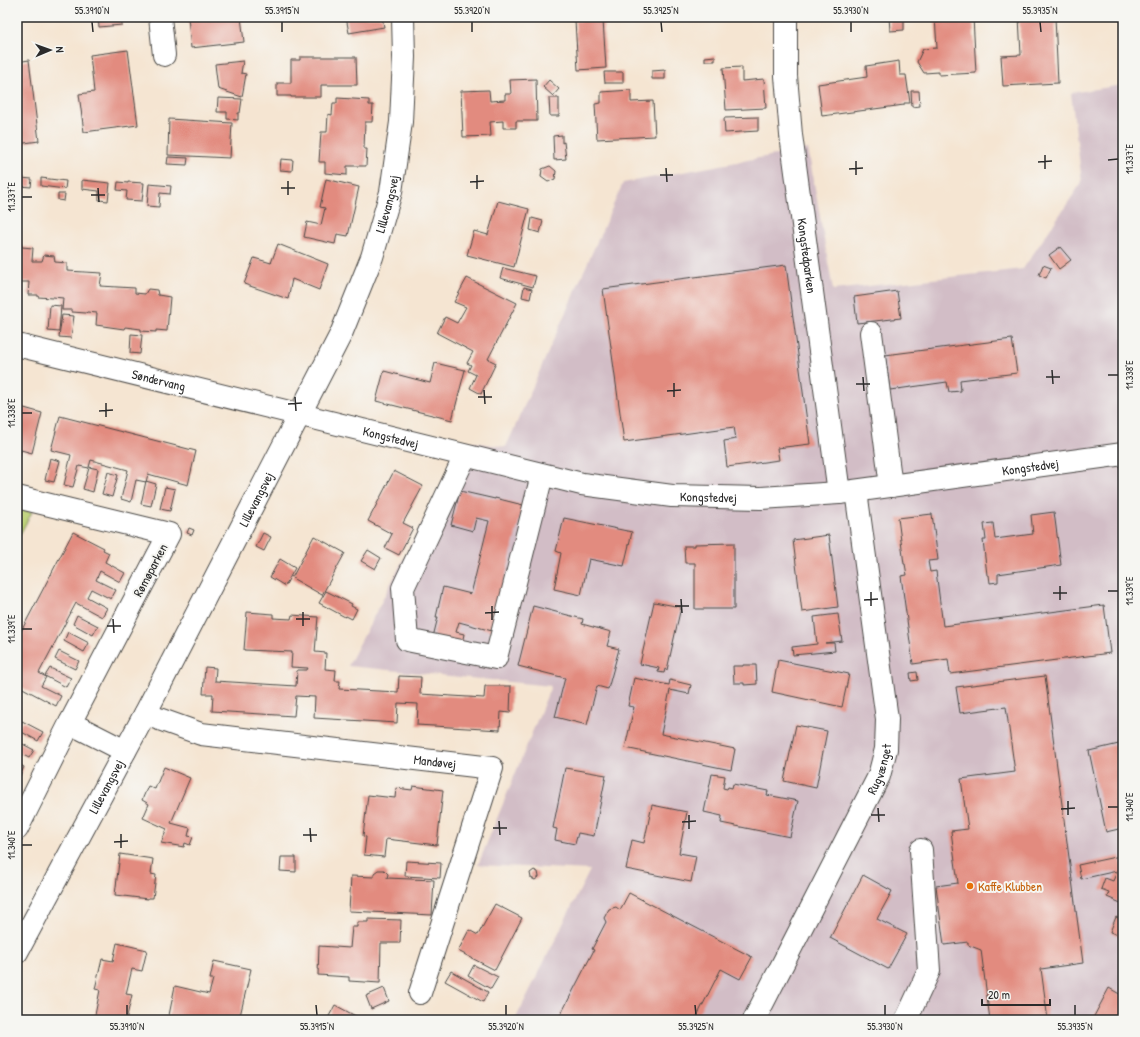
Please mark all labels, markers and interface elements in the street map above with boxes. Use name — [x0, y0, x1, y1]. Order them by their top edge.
text: 55.3910°N — [75, 4, 109, 17]
text: 55.3915°N — [265, 4, 299, 17]
text: 55.3920°N — [454, 4, 490, 17]
text: 55.3925°N — [643, 4, 679, 17]
text: 55.3930°N — [833, 4, 869, 17]
text: 55.3935°N — [1022, 4, 1058, 17]
north arrow — [30, 30, 70, 70]
text: N — [53, 46, 67, 53]
text: 11.337°E — [1123, 143, 1136, 174]
street label: Lillevangsvej — [371, 174, 402, 235]
text: 11.337°E — [5, 181, 18, 212]
street label: Kongstedparken — [793, 217, 821, 295]
text: 11.338°E — [1123, 360, 1136, 390]
street label: Søndervang — [130, 365, 188, 395]
text: 11.338°E — [5, 398, 18, 428]
street label: Kongstedvej — [361, 421, 421, 453]
street label: Kongstedvej — [1001, 454, 1060, 480]
street label: Lillevangsvej — [234, 469, 277, 529]
street label: Kongstedvej — [680, 487, 737, 506]
street label: Rømøparken — [128, 540, 172, 600]
text: 11.339°E — [1123, 576, 1136, 605]
text: 11.339°E — [5, 614, 18, 643]
street label: Rugvænget — [862, 743, 895, 797]
street label: Mandøvej — [413, 750, 457, 773]
street label: Lillevangsvej — [84, 756, 128, 817]
text: 11.340°E — [1123, 792, 1136, 821]
text: 11.340°E — [5, 830, 18, 859]
place label: Kaffe Klubben — [978, 877, 1042, 895]
marker: Kaffe Klubben — [965, 881, 975, 891]
scale bar — [982, 981, 1050, 1007]
text: 20 m — [988, 986, 1010, 1003]
text: 55.3910°N — [110, 1020, 144, 1033]
text: 55.3915°N — [300, 1020, 334, 1033]
text: 55.3920°N — [488, 1020, 524, 1033]
text: 55.3925°N — [678, 1020, 714, 1033]
text: 55.3930°N — [867, 1020, 903, 1033]
text: 55.3935°N — [1057, 1020, 1093, 1033]

